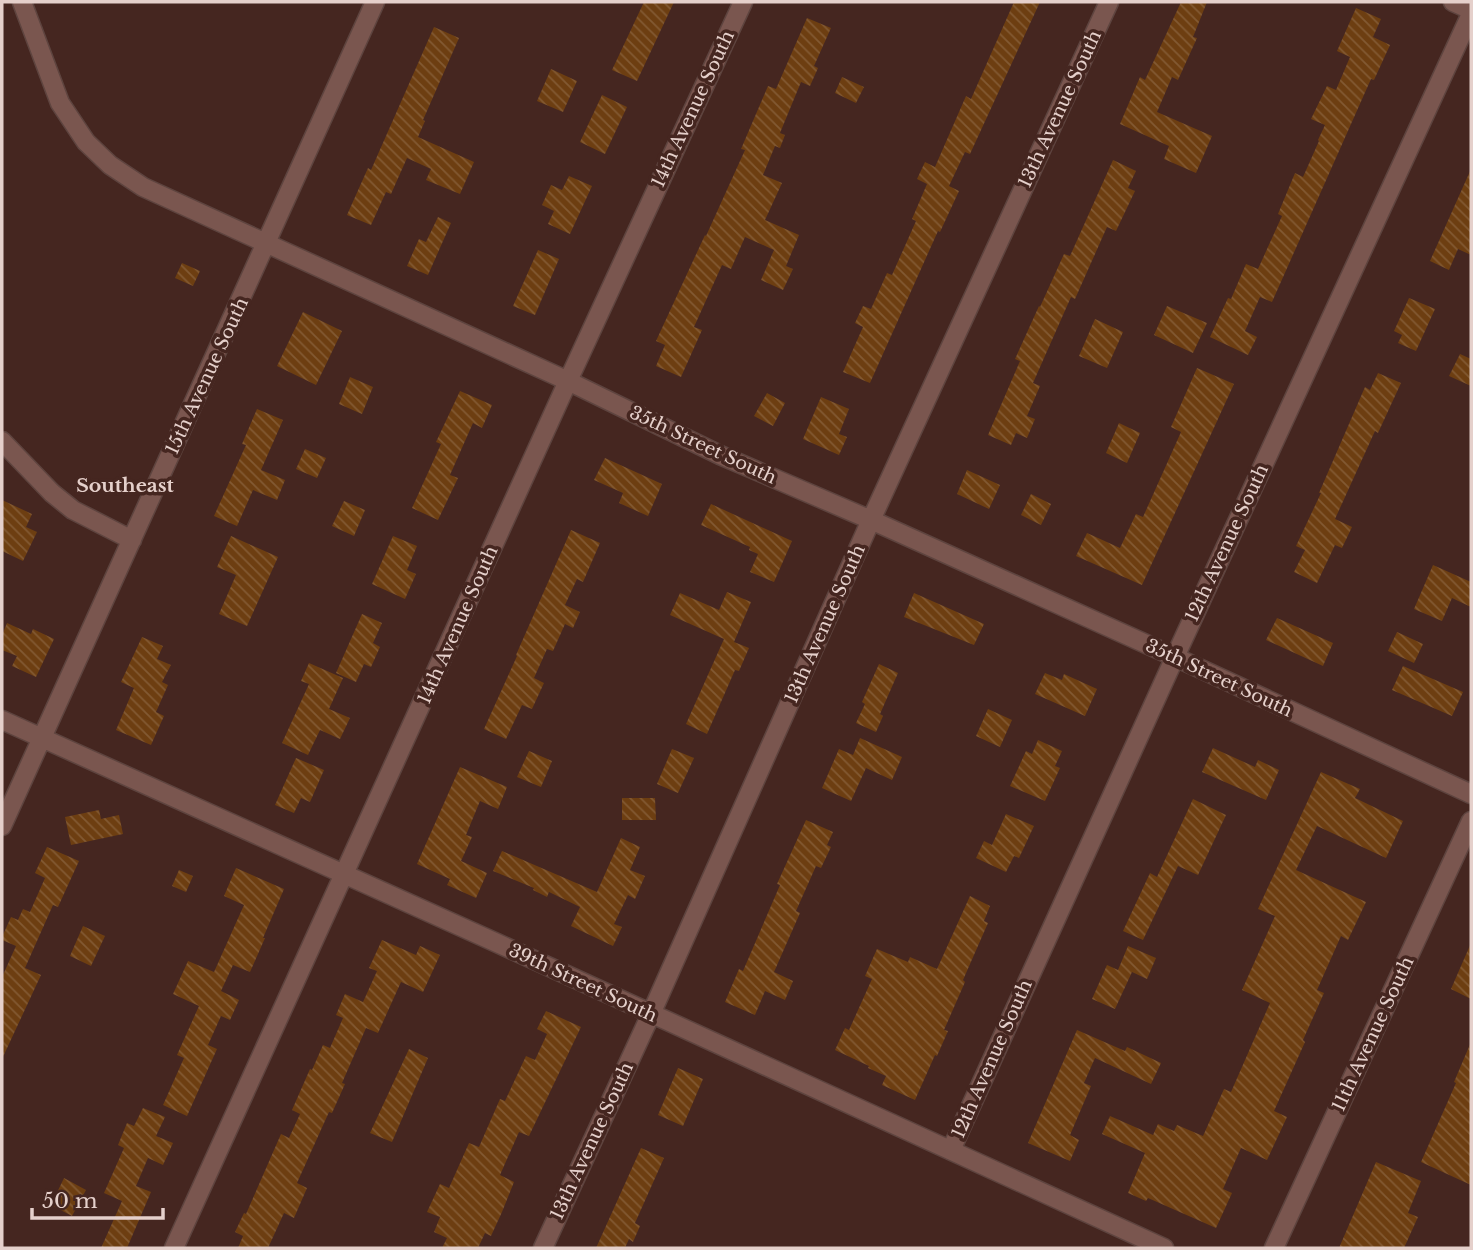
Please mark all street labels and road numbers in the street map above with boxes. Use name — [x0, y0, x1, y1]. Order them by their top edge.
street label: 14th Avenue South — [647, 27, 739, 191]
street label: 13th Avenue South — [1014, 27, 1106, 191]
street label: 15th Avenue South — [161, 294, 253, 458]
street label: 35th Street South — [626, 401, 780, 489]
street label: 12th Avenue South — [1181, 461, 1273, 625]
street label: 13th Avenue South — [780, 541, 870, 707]
street label: 14th Avenue South — [413, 543, 503, 707]
street label: 35th Street South — [1142, 634, 1296, 722]
street label: 39th Street South — [505, 939, 661, 1027]
street label: 11th Avenue South — [1328, 953, 1418, 1115]
street label: 12th Avenue South — [947, 976, 1037, 1142]
street label: 13th Avenue South — [546, 1059, 638, 1223]

